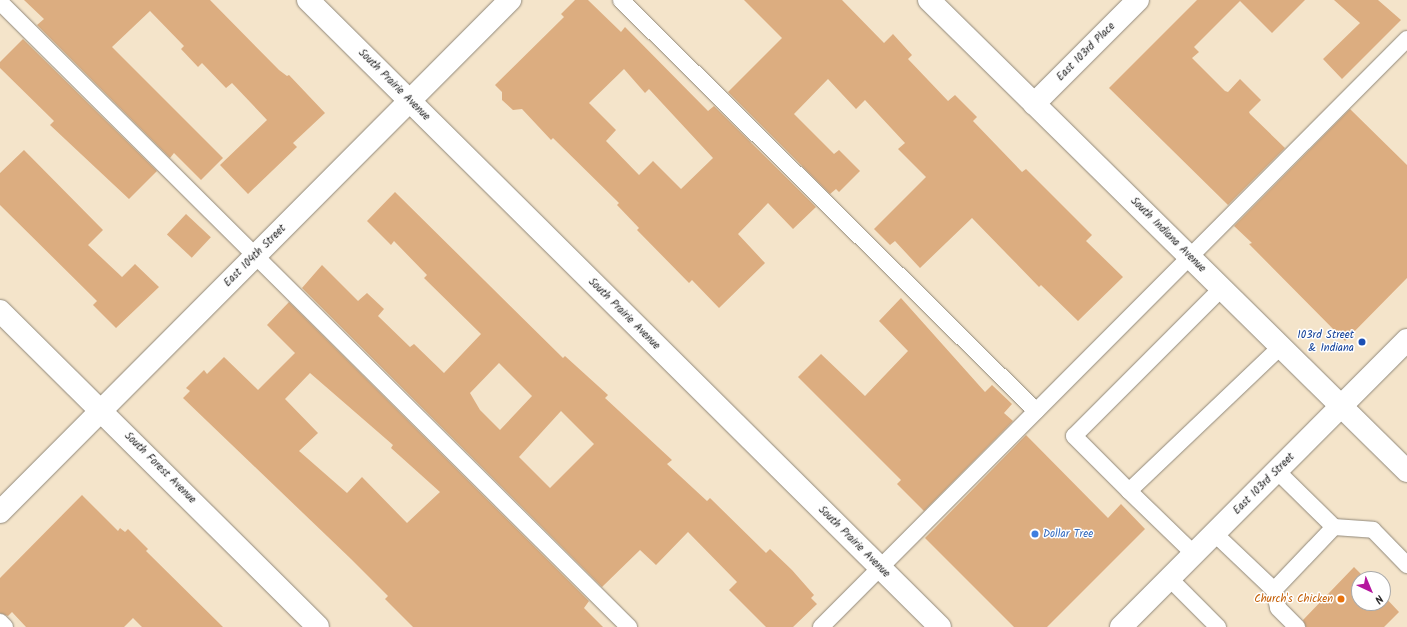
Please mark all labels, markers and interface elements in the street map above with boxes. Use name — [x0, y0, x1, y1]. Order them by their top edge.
street label: East 103rd Place — [1054, 20, 1118, 84]
street label: South Prairie Avenue — [355, 46, 433, 124]
street label: South Indiana Avenue — [1128, 195, 1208, 275]
street label: East 104th Street — [221, 222, 289, 290]
street label: South Prairie Avenue — [585, 275, 663, 353]
place label: 103rd Street & Indiana — [1297, 329, 1354, 355]
marker: 103rd Street & Indiana — [1357, 337, 1367, 347]
street label: South Forest Avenue — [121, 429, 199, 507]
street label: East 103rd Street — [1230, 450, 1298, 518]
street label: South Prairie Avenue — [815, 503, 893, 581]
place label: Dollar Tree — [1043, 527, 1093, 541]
marker: Dollar Tree — [1030, 529, 1040, 539]
north arrow — [1351, 571, 1391, 611]
text: N — [1370, 590, 1387, 608]
place label: Church's Chicken — [1254, 592, 1333, 606]
marker: Church's Chicken — [1336, 594, 1346, 604]

